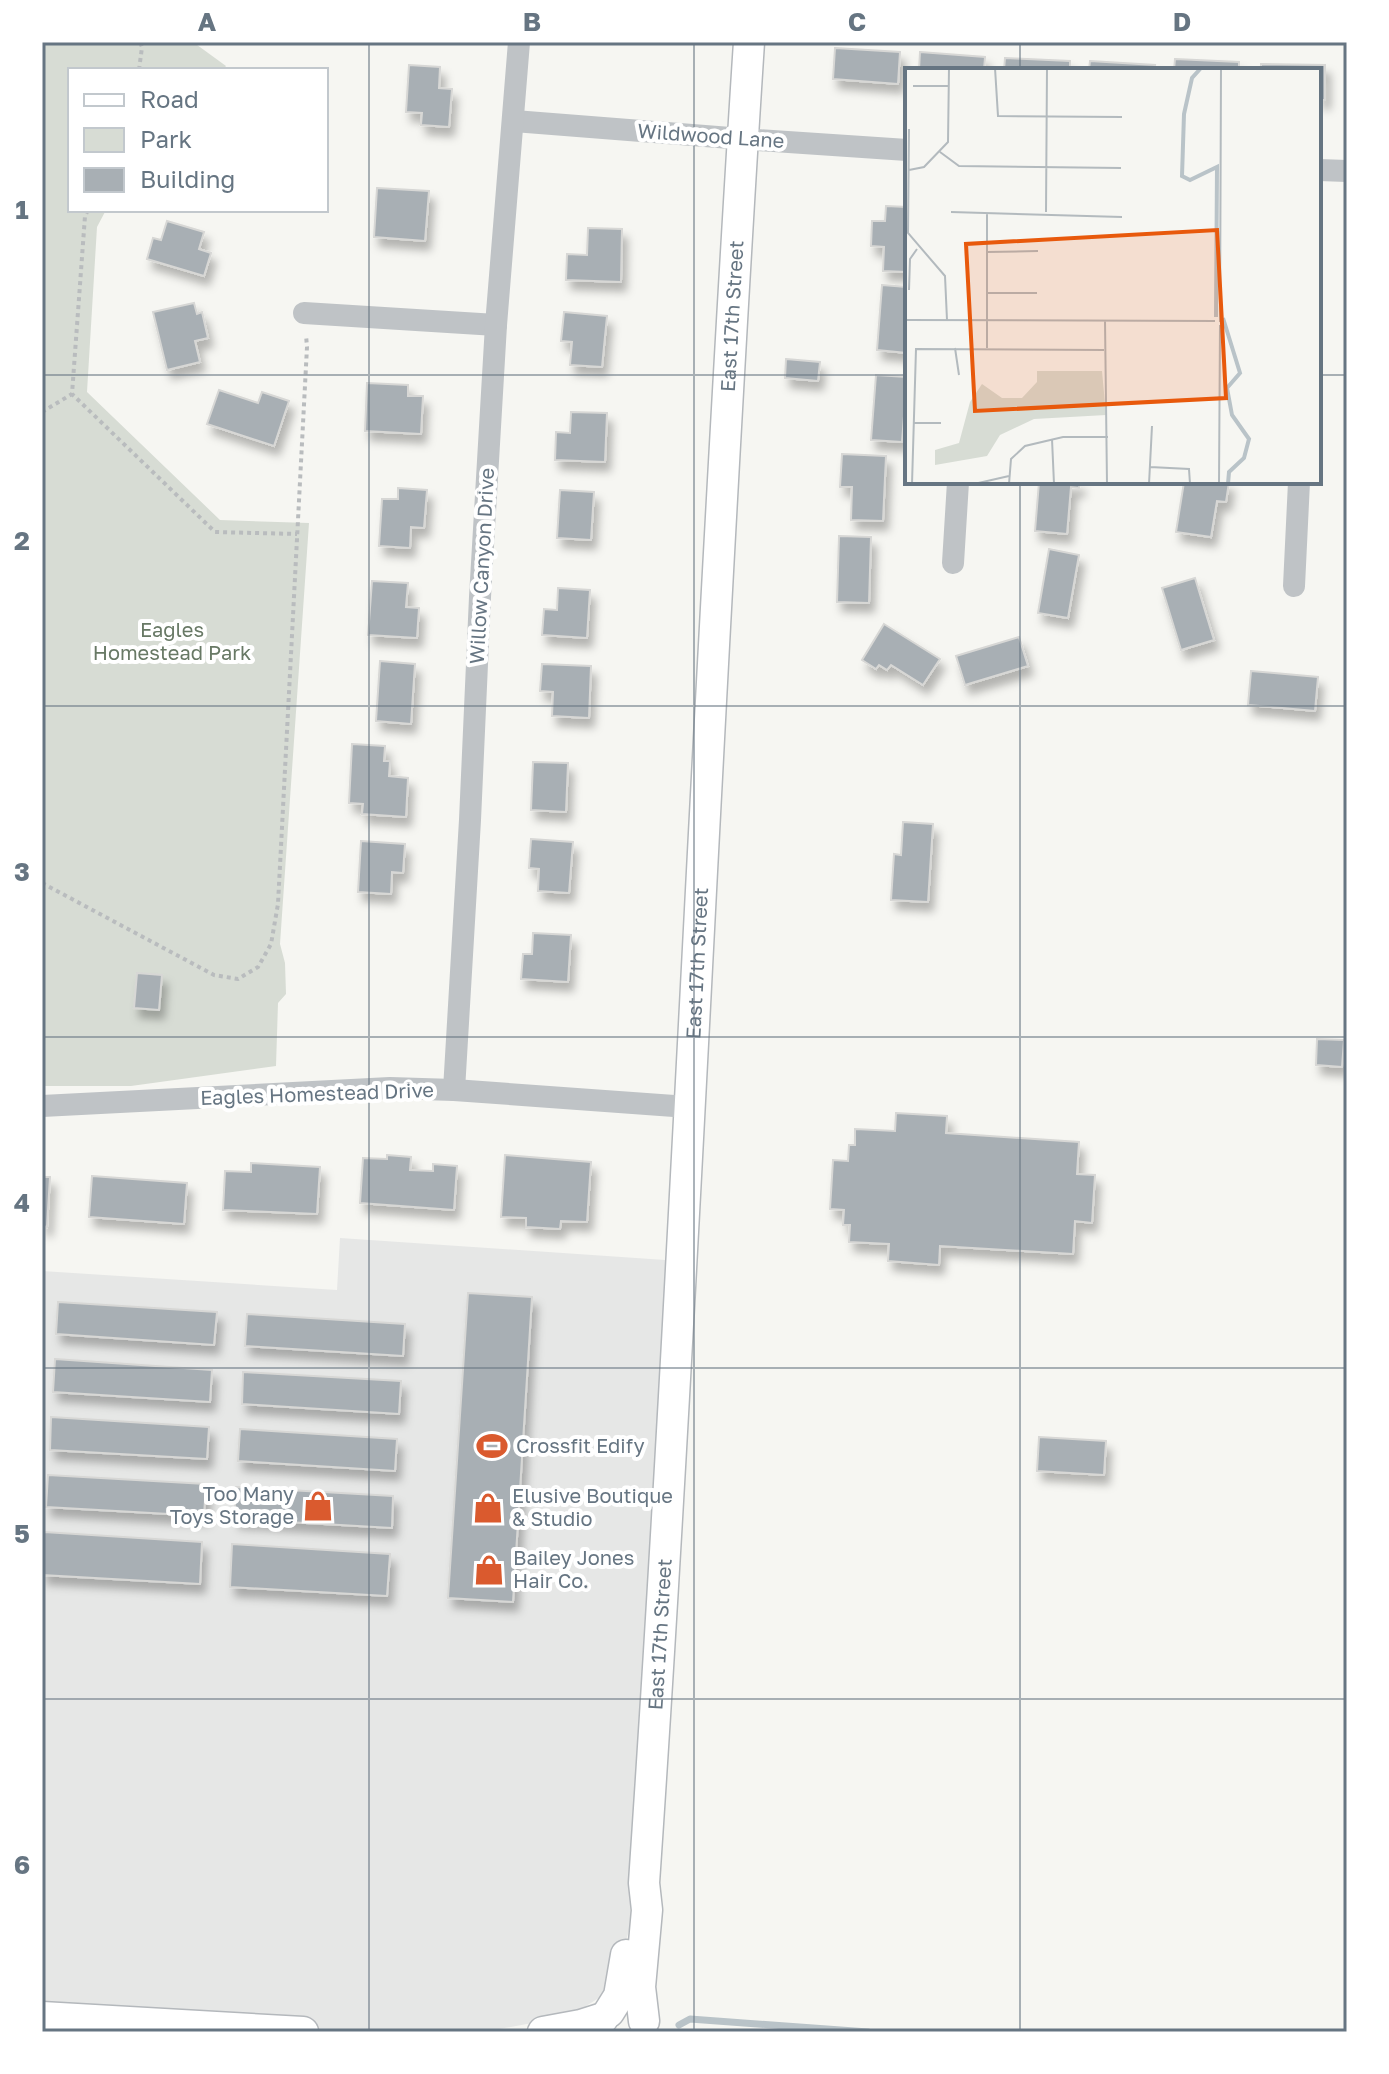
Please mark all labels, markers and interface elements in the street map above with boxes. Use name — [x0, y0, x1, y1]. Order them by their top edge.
text: A — [198, 6, 217, 37]
text: B — [523, 6, 541, 37]
text: C — [848, 6, 866, 37]
text: D — [1173, 6, 1191, 37]
legend — [68, 68, 328, 212]
inset map — [905, 68, 1321, 484]
text: Road — [140, 84, 199, 113]
street label: Wildwood Lane — [637, 118, 785, 152]
text: Park — [140, 124, 192, 153]
text: Building — [140, 164, 235, 193]
text: 1 — [15, 194, 29, 225]
street label: East 17th Street — [715, 240, 748, 393]
street label: Willow Canyon Drive — [464, 467, 498, 665]
text: 2 — [14, 525, 30, 556]
park label: Eagles Homestead Park — [93, 617, 251, 664]
text: 3 — [14, 856, 30, 887]
street label: East 17th Street — [680, 887, 712, 1040]
street label: Eagles Homestead Drive — [200, 1077, 434, 1109]
text: 4 — [14, 1187, 30, 1218]
sports icon: Crossfit Edify — [475, 1429, 509, 1463]
place label: Crossfit Edify — [516, 1433, 645, 1457]
place label: Too Many Toys Storage — [170, 1481, 294, 1528]
place label: Elusive Boutique & Studio — [512, 1483, 673, 1530]
shop icon: Too Many Toys Storage — [301, 1489, 335, 1523]
shop icon: Elusive Boutique & Studio — [471, 1491, 505, 1525]
text: 5 — [14, 1518, 30, 1549]
place label: Bailey Jones Hair Co. — [513, 1545, 634, 1592]
shop icon: Bailey Jones Hair Co. — [472, 1553, 506, 1587]
street label: East 17th Street — [642, 1558, 676, 1711]
text: 6 — [14, 1849, 30, 1880]

